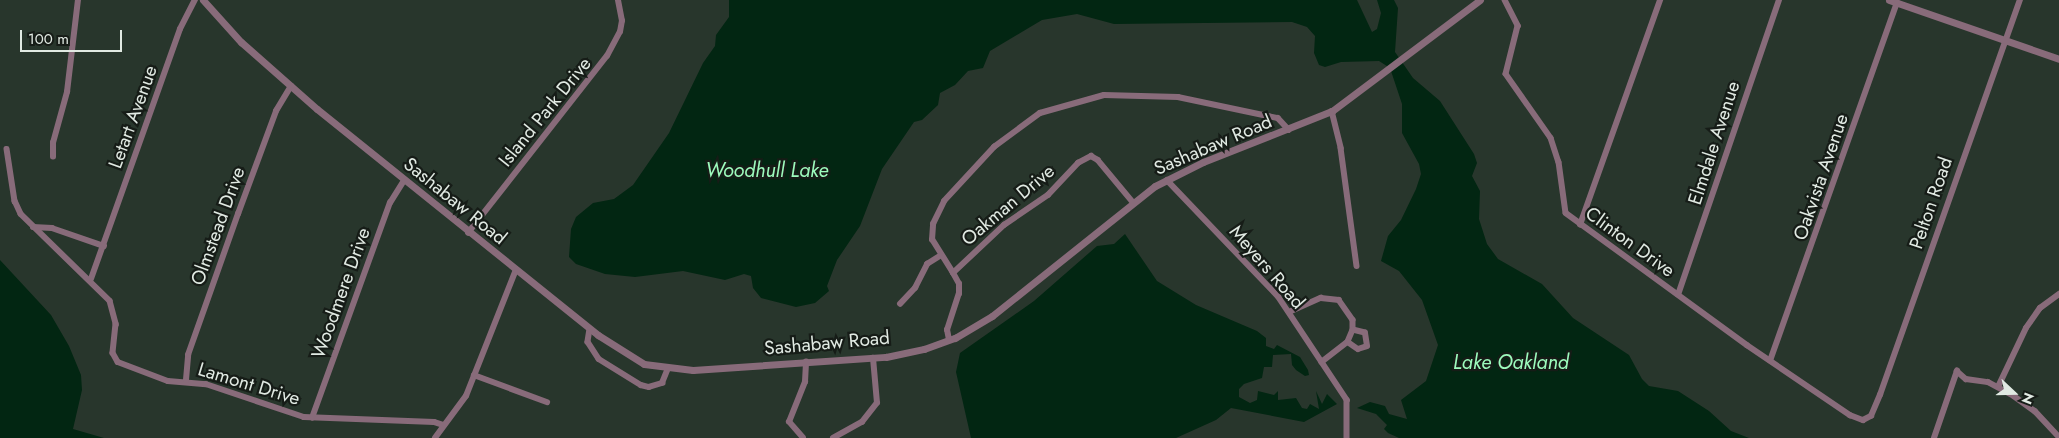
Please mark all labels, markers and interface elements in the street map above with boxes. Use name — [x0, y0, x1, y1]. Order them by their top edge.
scale bar — [22, 20, 125, 52]
text: 100 m — [28, 28, 69, 50]
street label: Island Park Drive — [494, 53, 596, 171]
street label: Letart Avenue — [104, 62, 162, 172]
street label: Elmdale Avenue — [1683, 78, 1745, 208]
street label: Sashabaw Road — [1151, 110, 1275, 180]
street label: Oakvista Avenue — [1789, 111, 1853, 243]
street label: Sashabaw Road — [399, 153, 511, 249]
street label: Pelton Road — [1905, 154, 1957, 252]
water label: Woodhull Lake — [705, 158, 829, 182]
street label: Oakman Drive — [957, 160, 1059, 250]
street label: Olmstead Drive — [186, 164, 250, 288]
street label: Clinton Drive — [1581, 202, 1679, 282]
street label: Meyers Road — [1224, 220, 1310, 314]
street label: Woodmere Drive — [307, 225, 375, 361]
street label: Sashabaw Road — [763, 326, 891, 360]
water label: Lake Oakland — [1453, 350, 1569, 374]
street label: Lamont Drive — [195, 358, 303, 410]
north arrow — [1989, 368, 2039, 418]
text: N — [2017, 390, 2039, 407]

